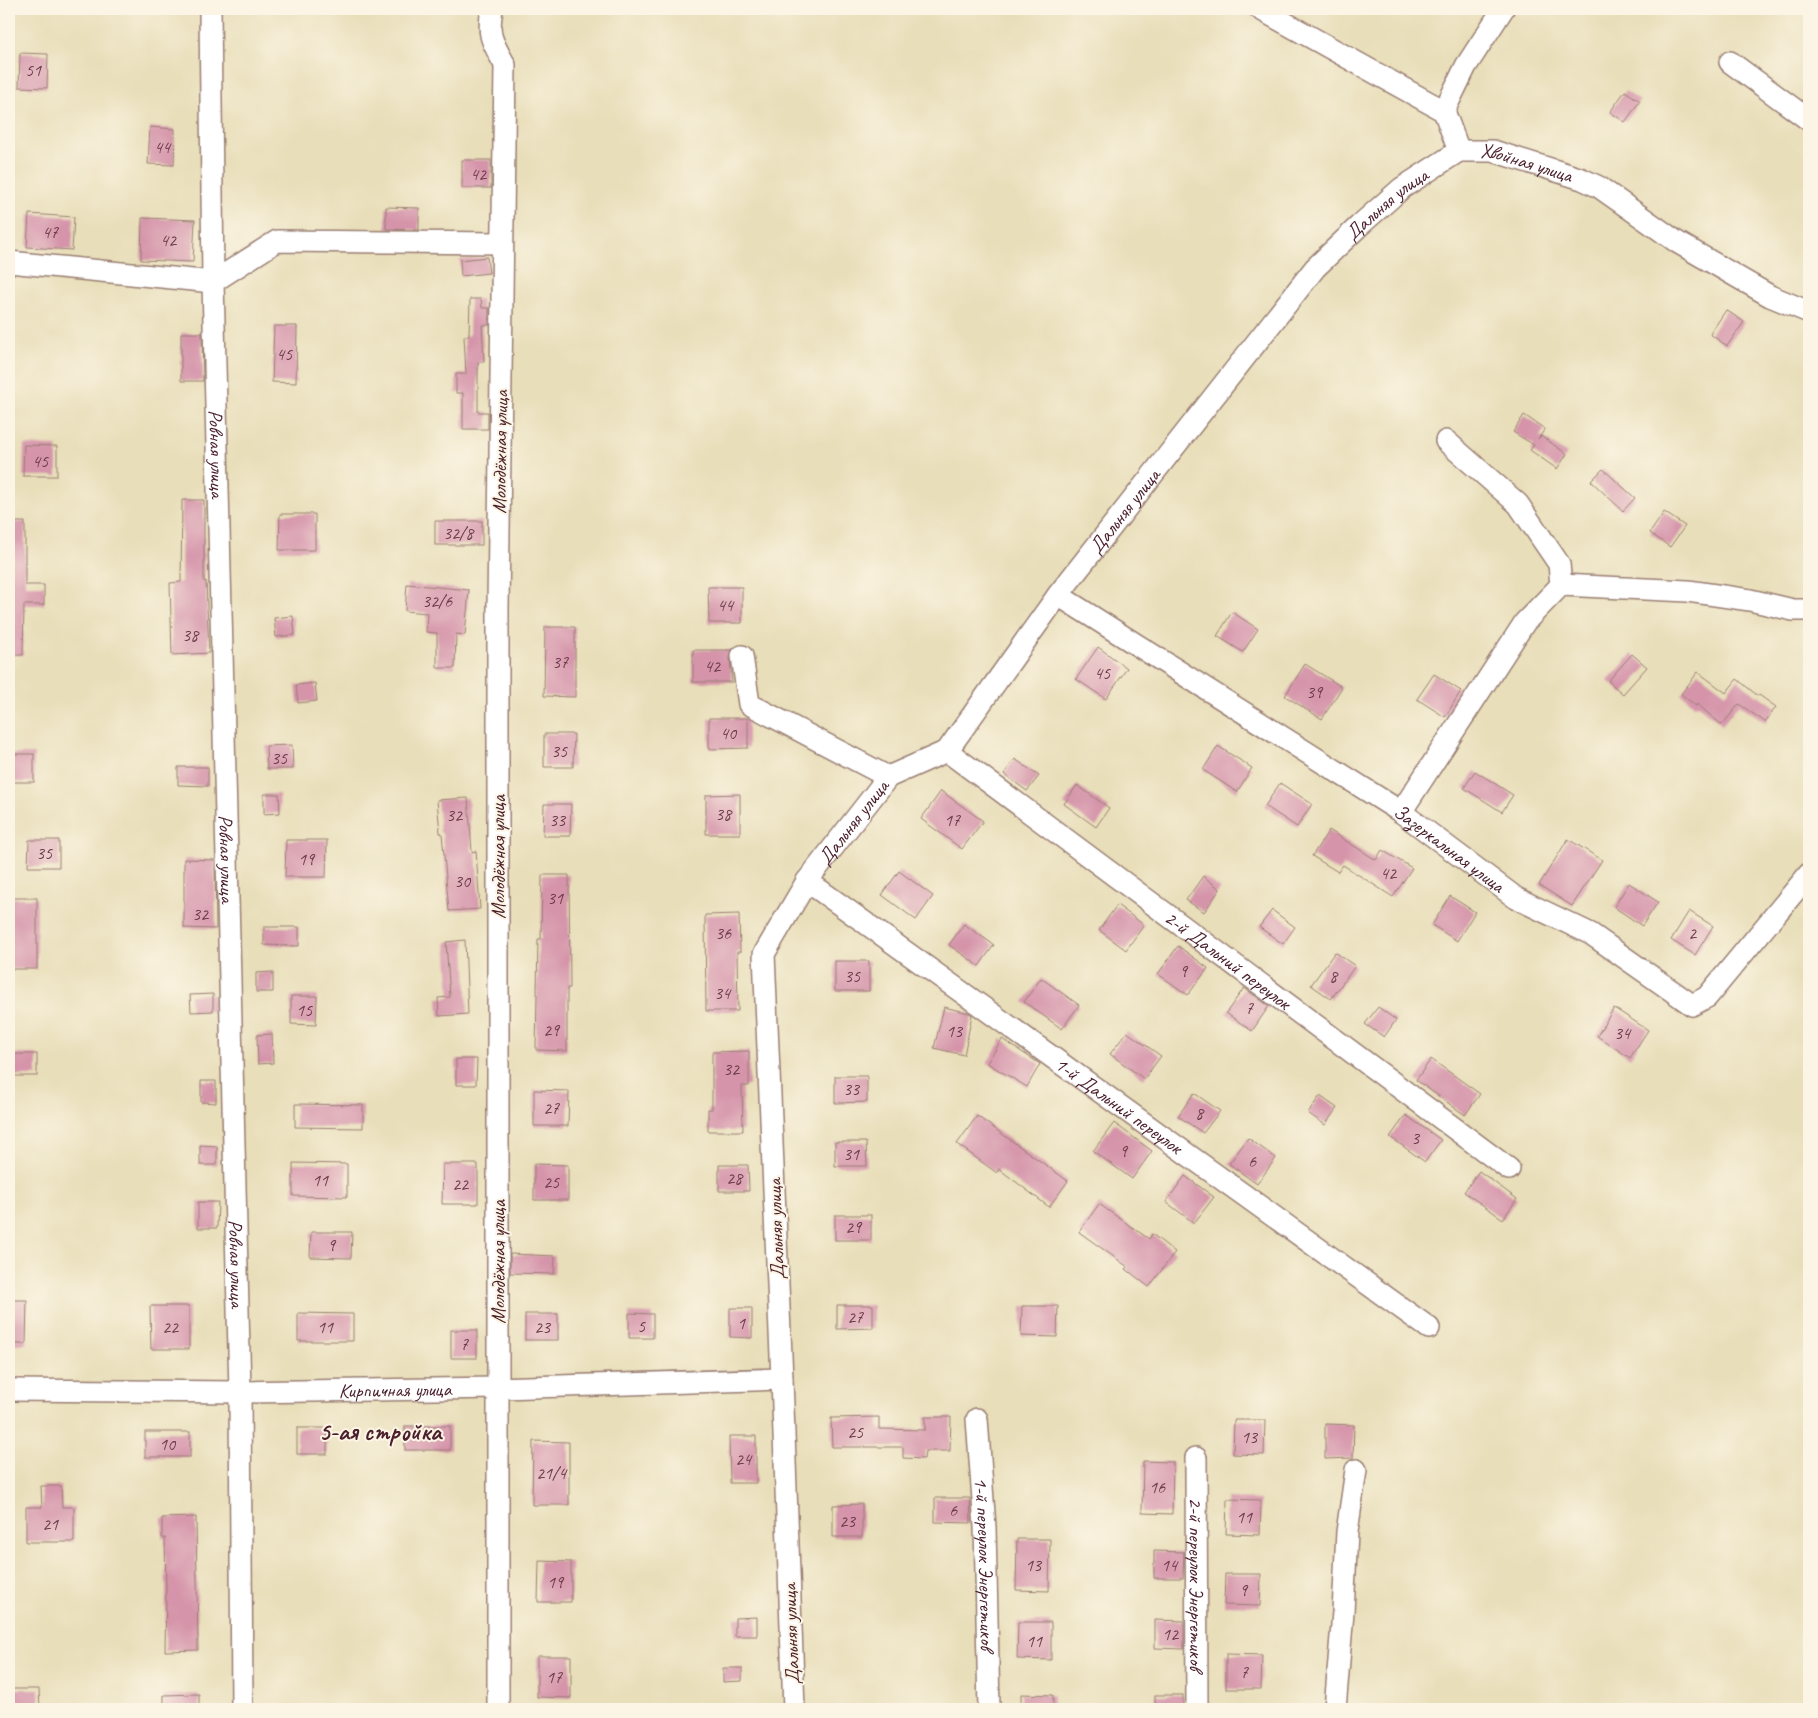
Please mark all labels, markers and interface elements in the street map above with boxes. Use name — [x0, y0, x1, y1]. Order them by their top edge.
house number: 51 — [25, 59, 42, 81]
house number: 44 — [154, 136, 172, 158]
street label: Хвойная улица — [1480, 138, 1577, 188]
street label: Дальняя улица — [1339, 161, 1434, 246]
house number: 42 — [470, 163, 488, 185]
house number: 47 — [42, 221, 59, 243]
house number: 42 — [160, 229, 178, 251]
house number: 45 — [276, 343, 293, 365]
street label: Молодёжная улица — [486, 388, 514, 514]
street label: Ровная улица — [204, 410, 231, 500]
house number: 45 — [32, 450, 49, 472]
street label: Дальняя улица — [1083, 462, 1166, 558]
house number: 32/8 — [443, 522, 475, 544]
house number: 32/6 — [422, 590, 453, 612]
house number: 44 — [717, 594, 735, 616]
house number: 38 — [182, 624, 200, 646]
house number: 37 — [552, 651, 569, 673]
house number: 42 — [704, 655, 722, 677]
house number: 45 — [1094, 662, 1111, 684]
house number: 39 — [1306, 681, 1324, 703]
house number: 40 — [720, 722, 738, 744]
house number: 35 — [551, 740, 568, 762]
house number: 35 — [271, 747, 288, 769]
street label: Дальняя улица — [812, 773, 895, 870]
street label: Молодёжная улица — [486, 793, 511, 919]
street label: Зазеркальная улица — [1389, 798, 1511, 899]
house number: 38 — [715, 803, 733, 825]
house number: 32 — [446, 804, 464, 826]
house number: 33 — [549, 809, 567, 831]
house number: 17 — [944, 809, 961, 831]
street label: Ровная улица — [213, 814, 241, 905]
house number: 35 — [36, 842, 53, 864]
house number: 19 — [298, 848, 316, 870]
house number: 42 — [1380, 862, 1398, 884]
house number: 30 — [454, 870, 472, 892]
house number: 31 — [547, 887, 564, 909]
house number: 32 — [192, 903, 210, 925]
street label: 2-й Дальний переулок — [1160, 905, 1297, 1016]
house number: 36 — [715, 922, 732, 944]
house number: 2 — [1688, 922, 1698, 944]
house number: 9 — [1179, 960, 1189, 982]
house number: 35 — [844, 965, 861, 987]
house number: 8 — [1329, 965, 1339, 987]
house number: 34 — [714, 982, 732, 1004]
house number: 7 — [1245, 997, 1254, 1019]
house number: 15 — [296, 999, 313, 1021]
house number: 29 — [543, 1019, 561, 1041]
house number: 13 — [946, 1020, 964, 1042]
house number: 34 — [1614, 1022, 1632, 1044]
street label: 1-й Дальний переулок — [1050, 1051, 1189, 1160]
house number: 32 — [723, 1058, 741, 1080]
house number: 33 — [843, 1078, 861, 1100]
house number: 27 — [543, 1097, 560, 1119]
house number: 8 — [1195, 1102, 1205, 1124]
house number: 3 — [1411, 1127, 1421, 1149]
house number: 9 — [1119, 1140, 1129, 1162]
house number: 31 — [843, 1143, 860, 1165]
house number: 6 — [1248, 1150, 1257, 1172]
house number: 28 — [726, 1167, 744, 1189]
house number: 11 — [312, 1169, 329, 1191]
house number: 25 — [543, 1171, 560, 1193]
house number: 22 — [452, 1173, 470, 1195]
street label: Дальняя улица — [762, 1176, 790, 1280]
street label: Молодёжная улица — [486, 1198, 511, 1324]
house number: 29 — [845, 1216, 863, 1238]
street label: Ровная улица — [223, 1219, 250, 1310]
house number: 9 — [327, 1234, 337, 1256]
house number: 27 — [847, 1306, 864, 1328]
house number: 1 — [737, 1312, 746, 1334]
house number: 5 — [637, 1315, 646, 1337]
house number: 22 — [162, 1316, 180, 1338]
house number: 11 — [317, 1316, 334, 1338]
house number: 23 — [534, 1316, 552, 1338]
house number: 7 — [460, 1333, 469, 1355]
street label: Кирпичная улица — [338, 1376, 453, 1403]
district label: 5-ая стройка — [319, 1416, 443, 1448]
house number: 25 — [847, 1421, 864, 1443]
house number: 13 — [1241, 1426, 1259, 1448]
house number: 10 — [159, 1433, 177, 1455]
house number: 24 — [735, 1448, 753, 1470]
house number: 21/4 — [536, 1462, 568, 1484]
street label: 1-й переулок Энергетиков — [969, 1476, 1000, 1655]
house number: 16 — [1149, 1476, 1166, 1498]
street label: 2-й переулок Энергетиков — [1184, 1497, 1209, 1676]
house number: 6 — [949, 1499, 958, 1521]
house number: 11 — [1236, 1506, 1253, 1528]
house number: 23 — [839, 1510, 857, 1532]
house number: 21 — [42, 1513, 59, 1535]
house number: 13 — [1025, 1554, 1043, 1576]
house number: 14 — [1161, 1554, 1179, 1576]
house number: 19 — [547, 1571, 565, 1593]
house number: 9 — [1239, 1579, 1249, 1601]
street label: Дальняя улица — [777, 1581, 805, 1685]
house number: 12 — [1162, 1623, 1180, 1645]
house number: 11 — [1026, 1630, 1043, 1652]
house number: 7 — [1240, 1661, 1249, 1683]
house number: 17 — [546, 1666, 563, 1688]

